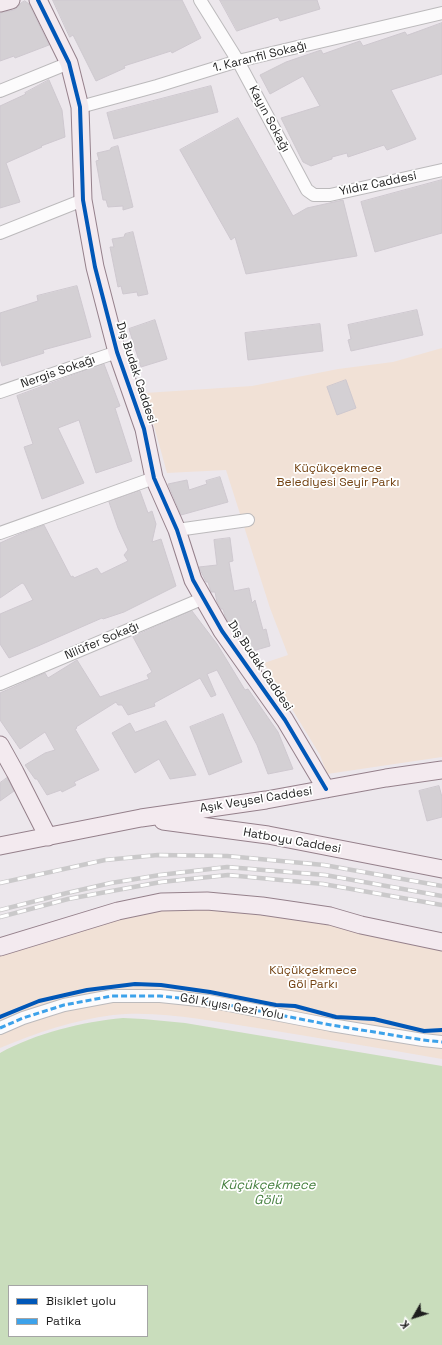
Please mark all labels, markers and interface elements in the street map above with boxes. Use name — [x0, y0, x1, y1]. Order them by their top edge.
street label: 1. Karanfil Sokağı — [212, 38, 308, 76]
street label: Kayın Sokağı — [245, 83, 293, 155]
street label: Yıldız Caddesi — [338, 169, 418, 199]
street label: Dış Budak Caddesi — [113, 320, 159, 426]
street label: Nergis Sokağı — [19, 353, 97, 391]
park label: Küçükçekmece Belediyesi Seyir Parkı — [277, 462, 399, 490]
street label: Dış Budak Caddesi — [224, 618, 296, 714]
street label: Nilüfer Sokağı — [63, 619, 141, 663]
street label: Aşık Veysel Caddesi — [199, 784, 313, 816]
street label: Hatboyu Caddesi — [242, 825, 342, 857]
park label: Küçükçekmece Göl Parkı — [269, 964, 357, 992]
street label: Göl Kıyısı Gezi Yolu — [179, 991, 285, 1023]
water label: Küçükçekmece Gölü — [221, 1177, 315, 1208]
legend — [8, 1285, 148, 1337]
text: Bisiklet yolu — [46, 1293, 116, 1309]
north arrow — [394, 1297, 434, 1337]
text: Patika — [46, 1313, 81, 1329]
text: K — [397, 1317, 412, 1332]

